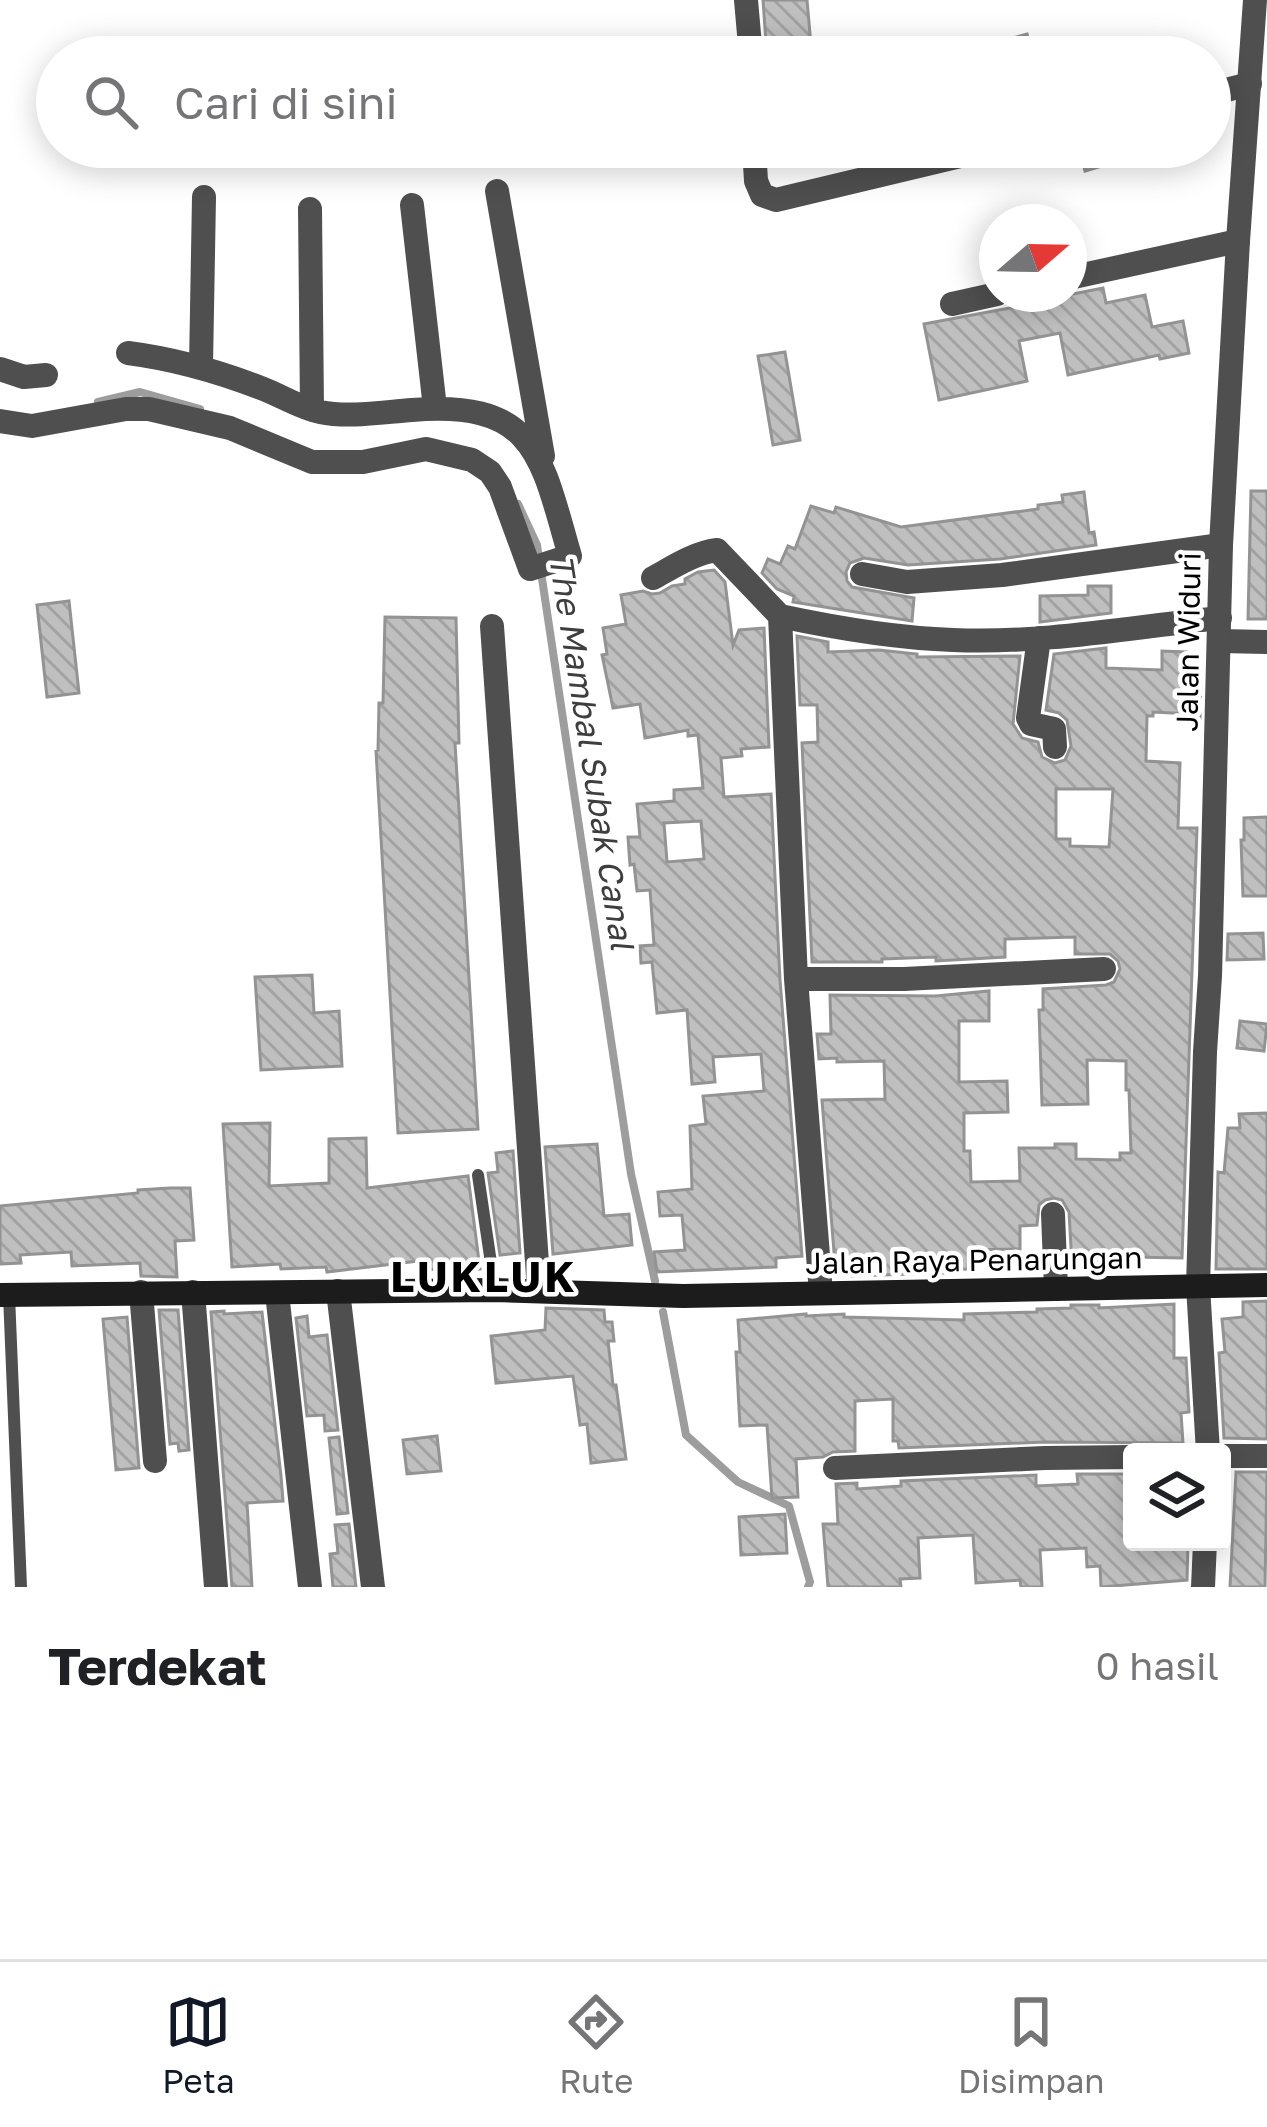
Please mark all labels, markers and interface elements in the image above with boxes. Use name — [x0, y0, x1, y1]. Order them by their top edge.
search box — [36, 36, 1231, 168]
icon: search — [78, 69, 144, 135]
text: Cari di sini — [174, 75, 398, 129]
north arrow — [979, 204, 1087, 312]
water label: The Mambal Subak Canal — [542, 552, 643, 954]
street label: Jalan Widuri — [1168, 552, 1208, 732]
street label: Jalan Raya Penarungan — [805, 1239, 1143, 1281]
district label: LUKLUK — [390, 1251, 578, 1301]
map controls — [1123, 1443, 1231, 1551]
button: layers — [1123, 1443, 1231, 1551]
text: Terdekat — [48, 1635, 267, 1696]
text: 0 hasil — [1095, 1642, 1219, 1689]
tab: Peta — [162, 1989, 235, 2100]
tab: Rute — [559, 1989, 633, 2100]
tab: Disimpan — [958, 1989, 1105, 2100]

